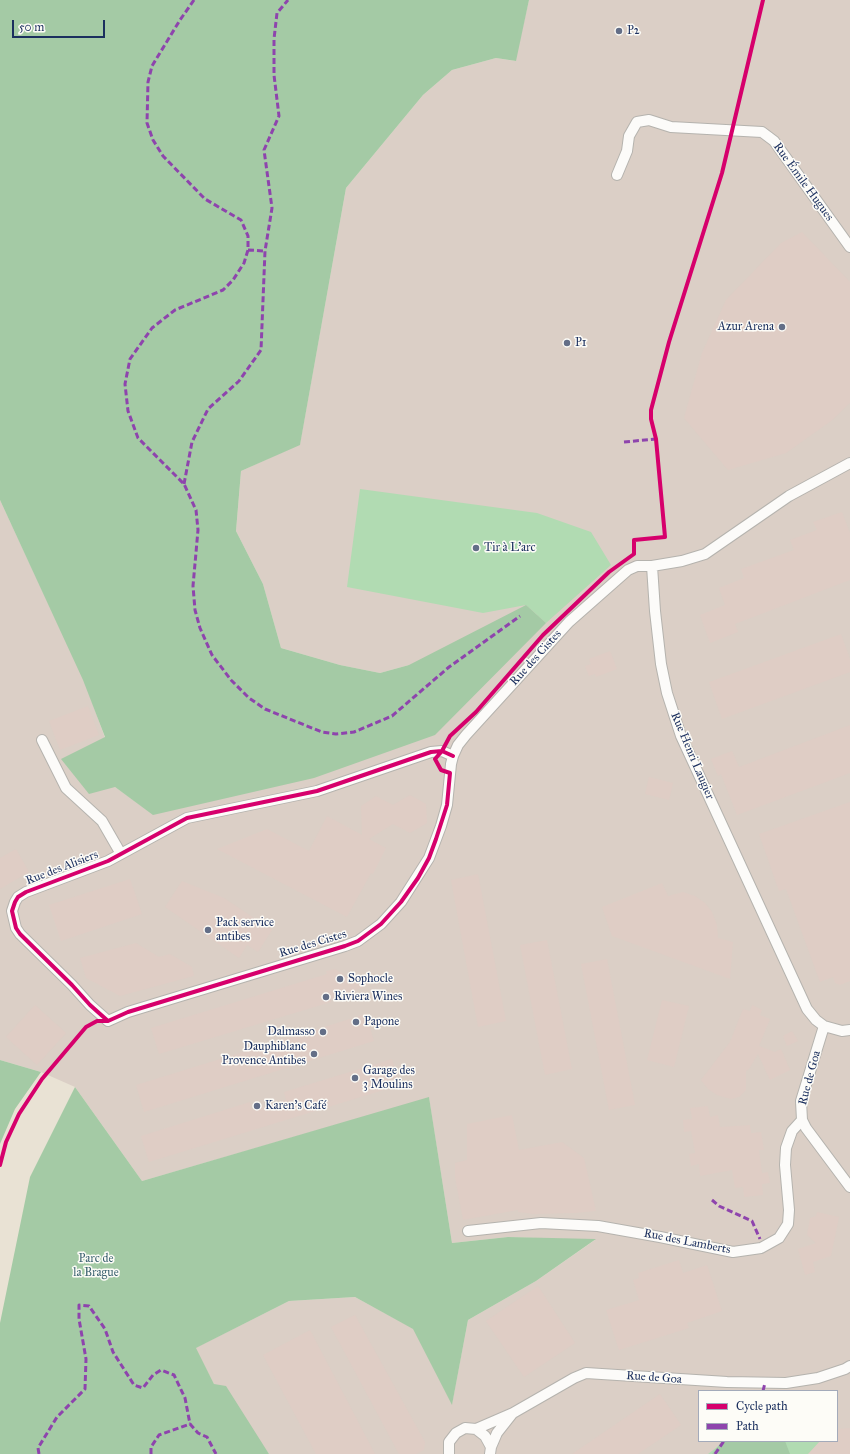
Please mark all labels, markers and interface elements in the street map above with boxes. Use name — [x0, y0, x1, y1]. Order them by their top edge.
scale bar — [14, 12, 107, 38]
text: 50 m — [19, 20, 44, 34]
place label: P2 — [627, 24, 640, 38]
marker: P2 — [614, 26, 624, 36]
street label: Rue Émile Hugues — [770, 140, 836, 224]
place label: Azur Arena — [718, 320, 774, 334]
marker: Azur Arena — [777, 322, 787, 332]
place label: P1 — [575, 336, 587, 350]
marker: P1 — [562, 338, 572, 348]
place label: Tir à L'arc — [484, 541, 536, 555]
marker: Tir à L'arc — [471, 543, 481, 553]
street label: Rue des Cistes — [507, 627, 565, 689]
street label: Rue Henri Laugier — [667, 710, 717, 802]
street label: Rue des Alisiers — [24, 848, 100, 888]
place label: Pack service antibes — [216, 916, 274, 944]
marker: Pack service antibes — [203, 925, 213, 935]
street label: Rue des Cistes — [278, 927, 348, 961]
place label: Sophocle — [348, 972, 393, 986]
marker: Sophocle — [335, 974, 345, 984]
place label: Riviera Wines — [334, 990, 402, 1004]
marker: Riviera Wines — [321, 992, 331, 1002]
place label: Papone — [364, 1015, 399, 1029]
marker: Papone — [351, 1017, 361, 1027]
place label: Dalmasso — [267, 1025, 315, 1039]
marker: Dalmasso — [318, 1027, 328, 1037]
place label: Dauphiblanc Provence Antibes — [222, 1040, 306, 1068]
marker: Dauphiblanc Provence Antibes — [309, 1049, 319, 1059]
street label: Rue de Goa — [796, 1049, 824, 1107]
place label: Garage des 3 Moulins — [363, 1064, 415, 1092]
marker: Garage des 3 Moulins — [350, 1073, 360, 1083]
place label: Karen's Café — [265, 1099, 327, 1113]
marker: Karen's Café — [252, 1101, 262, 1111]
street label: Rue des Lamberts — [642, 1227, 732, 1257]
park label: Parc de la Brague — [73, 1252, 119, 1280]
street label: Rue de Goa — [626, 1369, 682, 1387]
legend — [698, 1390, 838, 1442]
text: Cycle path — [736, 1399, 788, 1413]
text: Path — [736, 1419, 759, 1433]

